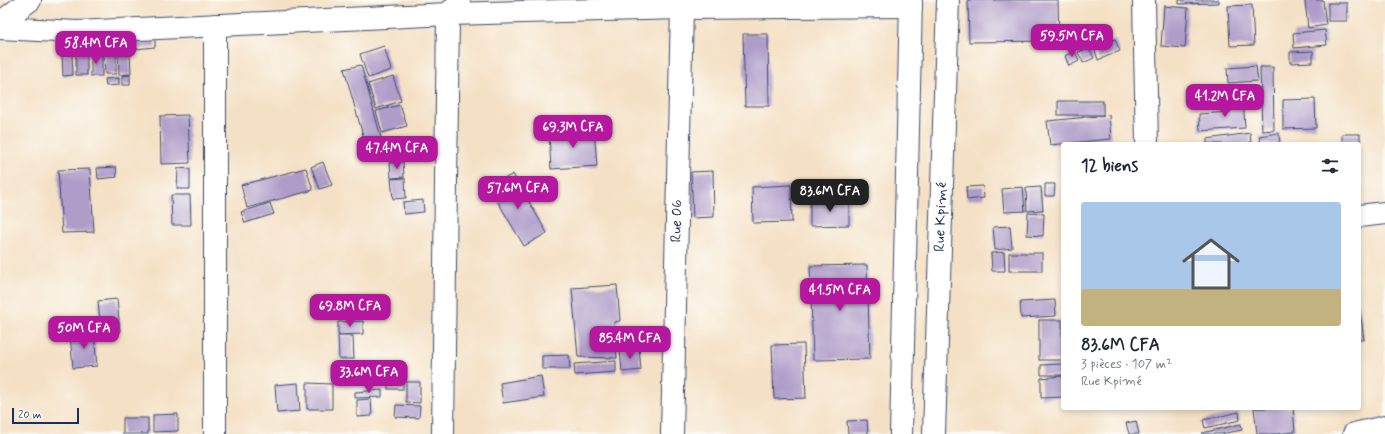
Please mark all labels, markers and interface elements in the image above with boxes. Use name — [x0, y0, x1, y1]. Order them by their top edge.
pin: 59.5M CFA — [1026, 24, 1118, 58]
text: 59.5M CFA — [1040, 28, 1104, 45]
pin: 58.4M CFA — [50, 31, 142, 65]
text: 58.4M CFA — [64, 35, 128, 52]
pin: 41.2M CFA — [1179, 84, 1271, 118]
text: 41.2M CFA — [1195, 88, 1255, 105]
pin: 69.3M CFA — [527, 115, 619, 149]
text: 69.3M CFA — [542, 119, 604, 136]
pin: 47.4M CFA — [351, 136, 443, 170]
text: 47.4M CFA — [366, 140, 428, 157]
text: 12 biens — [1081, 155, 1138, 177]
icon: filters — [1319, 155, 1341, 177]
pin: 57.6M CFA — [472, 176, 564, 210]
pin: 83.6M CFA — [784, 179, 876, 213]
text: 57.6M CFA — [487, 180, 549, 197]
street label: Rue Kpimé — [930, 181, 952, 252]
text: 83.6M CFA — [800, 183, 860, 200]
street label: Rue 06 — [667, 199, 687, 243]
icon: home — [1175, 228, 1247, 300]
pin: 41.5M CFA — [794, 278, 886, 312]
text: 41.5M CFA — [809, 282, 871, 299]
pin: 69.8M CFA — [304, 294, 396, 328]
text: 69.8M CFA — [319, 298, 381, 315]
pin: 50M CFA — [47, 316, 121, 350]
text: 50M CFA — [57, 320, 111, 337]
pin: 85.4M CFA — [584, 326, 676, 360]
text: 85.4M CFA — [599, 330, 661, 347]
text: 83.6M CFA — [1081, 334, 1160, 356]
text: 3 pièces · 107 m² — [1081, 356, 1172, 373]
pin: 33.6M CFA — [323, 360, 415, 394]
text: 33.6M CFA — [340, 364, 398, 381]
text: Rue Kpimé — [1081, 373, 1142, 390]
scale bar — [12, 406, 79, 425]
text: 20 m — [18, 408, 41, 422]

